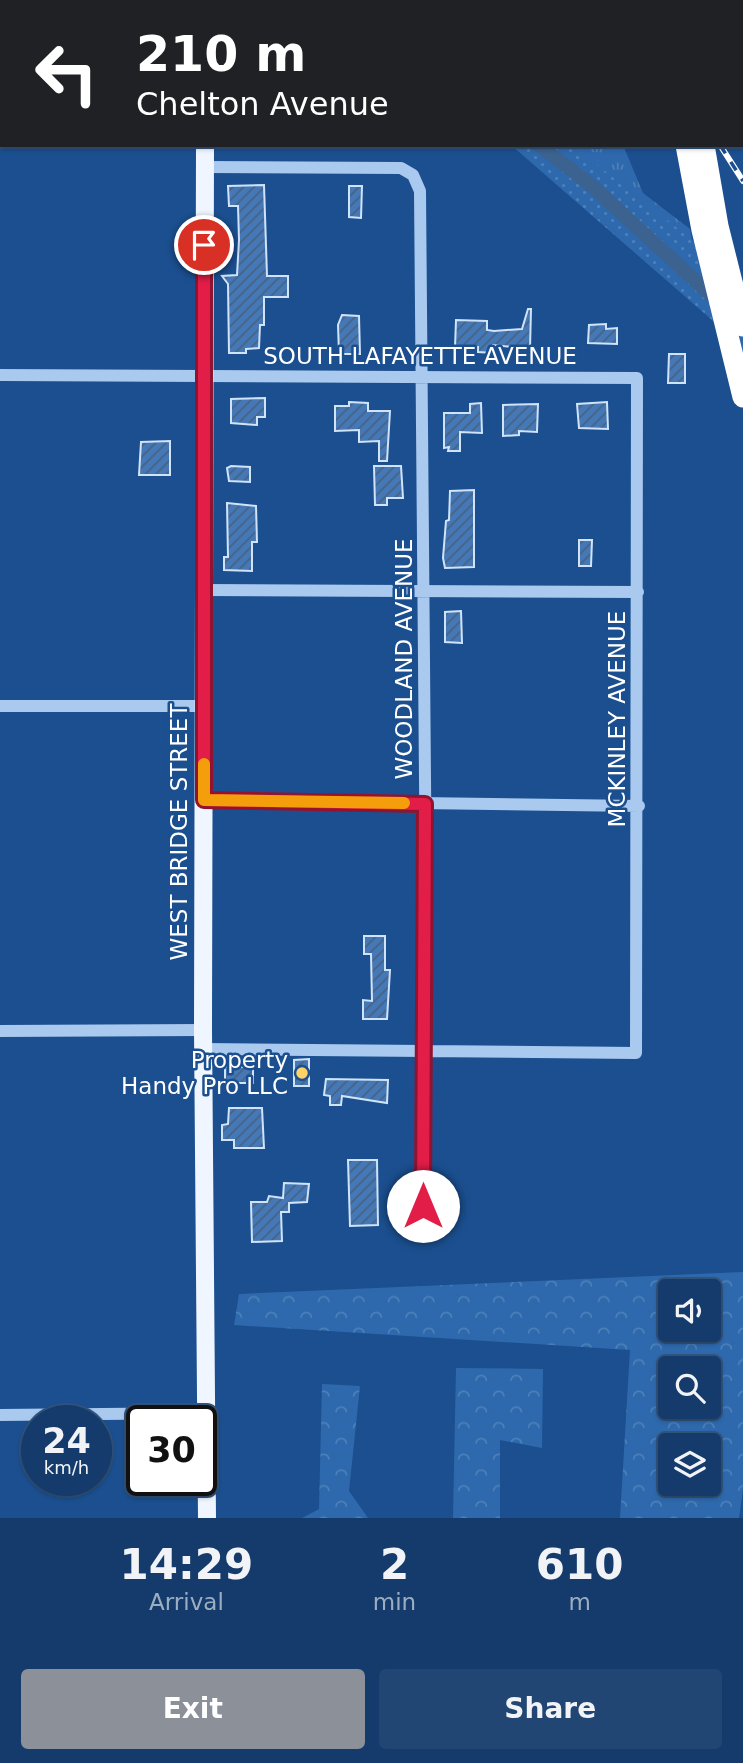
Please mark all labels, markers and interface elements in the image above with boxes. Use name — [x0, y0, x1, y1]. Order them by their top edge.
text: 210 m — [136, 26, 306, 83]
icon: left — [21, 28, 112, 119]
text: Chelton Avenue — [136, 85, 389, 123]
pin — [174, 215, 234, 275]
icon: arrive — [185, 226, 223, 264]
street label: SOUTH LAFAYETTE AVENUE — [263, 343, 577, 369]
street label: WOODLAND AVENUE — [391, 538, 417, 780]
street label: MCKINLEY AVENUE — [604, 611, 630, 827]
street label: WEST BRIDGE STREET — [166, 703, 192, 960]
place label: Property Handy Pro LLC — [121, 1047, 288, 1099]
marker: Property Handy Pro LLC — [294, 1065, 310, 1081]
position arrow — [386, 1169, 460, 1243]
map controls — [658, 1279, 721, 1496]
button: sound — [658, 1279, 721, 1342]
button: search — [658, 1356, 721, 1419]
speed limit sign: 30 — [126, 1405, 217, 1496]
text: 24 — [42, 1421, 91, 1461]
button: layers — [658, 1433, 721, 1496]
text: km/h — [44, 1457, 89, 1478]
text: 14:29 — [120, 1540, 253, 1589]
text: 2 — [380, 1540, 409, 1589]
text: 610 — [536, 1540, 623, 1589]
text: Arrival — [149, 1589, 224, 1615]
text: min — [373, 1589, 416, 1615]
text: m — [568, 1589, 591, 1615]
button: Exit — [21, 1669, 365, 1749]
button: Share — [379, 1669, 722, 1749]

